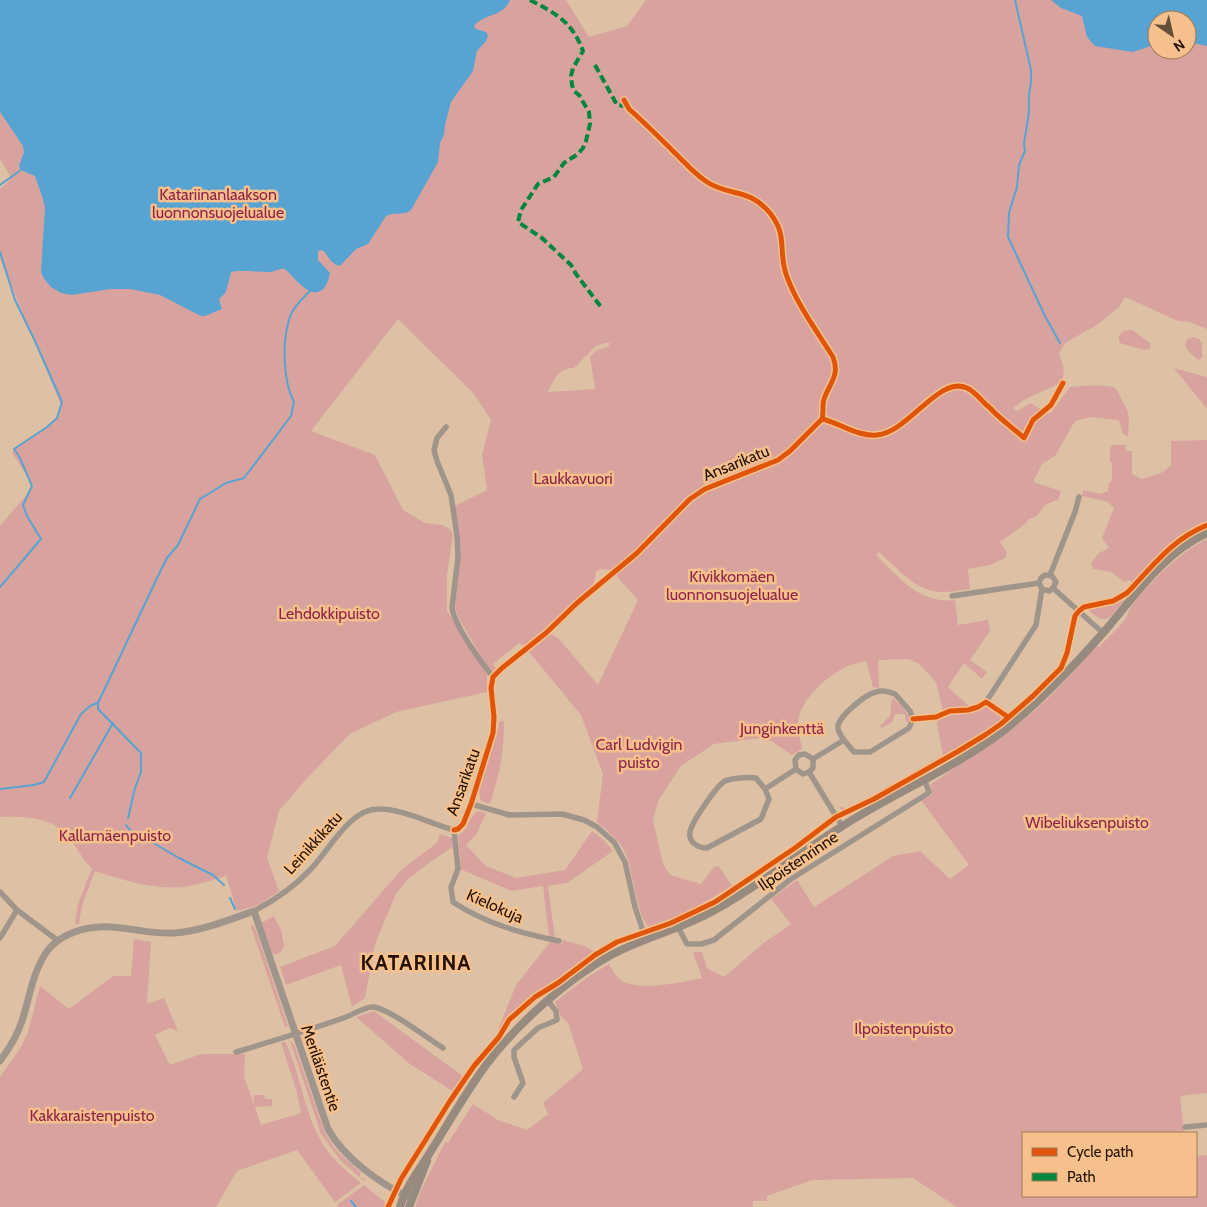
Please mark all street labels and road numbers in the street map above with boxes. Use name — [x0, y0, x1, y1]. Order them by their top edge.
street label: Ansarikatu — [700, 441, 772, 485]
street label: Ansarikatu — [442, 746, 484, 818]
street label: Leinikkikatu — [280, 808, 346, 878]
street label: Ilpoistenrinne — [754, 827, 842, 895]
street label: Kielokuja — [464, 885, 527, 927]
street label: Meriläistentie — [297, 1022, 345, 1114]

